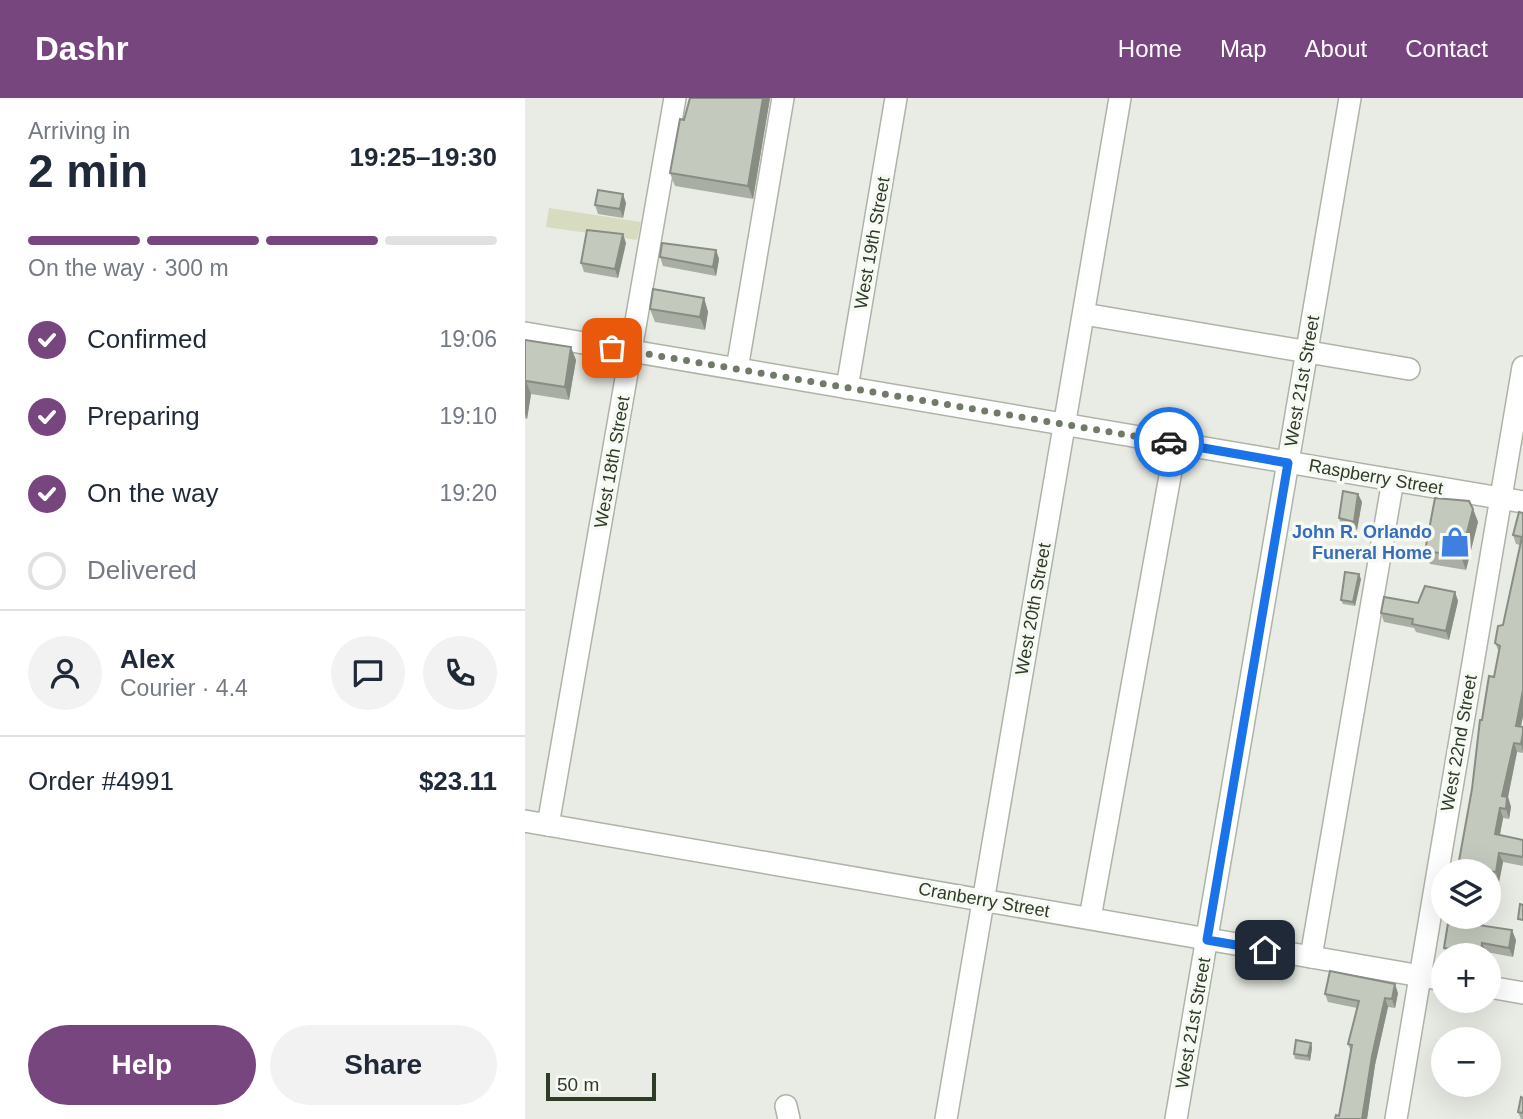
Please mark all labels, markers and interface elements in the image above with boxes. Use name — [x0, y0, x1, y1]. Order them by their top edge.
text: Dashr — [35, 30, 129, 67]
text: Home — [1118, 35, 1182, 62]
text: Map — [1220, 35, 1267, 62]
text: About — [1305, 35, 1367, 62]
text: Contact — [1405, 35, 1488, 62]
text: Arriving in — [28, 118, 130, 144]
text: 19:25–19:30 — [350, 142, 497, 172]
text: 2 min — [28, 145, 148, 197]
street label: West 19th Street — [851, 175, 893, 311]
text: On the way · 300 m — [28, 255, 229, 281]
street label: West 21st Street — [1281, 314, 1323, 448]
pin — [582, 318, 642, 378]
icon: check — [28, 321, 66, 359]
text: Confirmed — [87, 324, 207, 354]
text: 19:06 — [439, 326, 497, 352]
icon: bag — [593, 329, 631, 367]
street label: West 18th Street — [591, 394, 633, 530]
icon: check — [28, 398, 66, 436]
text: Preparing — [87, 401, 200, 431]
text: 19:10 — [439, 403, 497, 429]
courier — [1134, 407, 1204, 477]
icon: car — [1150, 423, 1188, 461]
street label: Raspberry Street — [1307, 455, 1445, 499]
icon: check — [28, 475, 66, 513]
text: On the way — [87, 478, 219, 508]
text: 19:20 — [439, 480, 497, 506]
place label: John R. Orlando Funeral Home — [1292, 522, 1432, 563]
shop icon: John R. Orlando Funeral Home — [1438, 525, 1472, 559]
street label: West 20th Street — [1012, 541, 1054, 677]
text: Delivered — [87, 555, 197, 585]
button: person — [28, 636, 102, 710]
button: chat — [331, 636, 405, 710]
button: phone — [423, 636, 497, 710]
text: Alex — [120, 644, 175, 674]
street label: West 22nd Street — [1437, 673, 1481, 813]
text: Courier · 4.4 — [120, 675, 248, 701]
text: Order #4991 — [28, 766, 174, 796]
text: $23.11 — [419, 766, 497, 796]
map controls — [1431, 859, 1501, 1097]
button: layers — [1431, 859, 1501, 929]
street label: Cranberry Street — [917, 879, 1051, 921]
pin — [1235, 920, 1295, 980]
icon: home — [1246, 931, 1284, 969]
button: + — [1431, 943, 1501, 1013]
street label: West 21st Street — [1172, 956, 1214, 1090]
button: Help — [28, 1025, 256, 1105]
button: Share — [270, 1025, 497, 1105]
button: − — [1431, 1027, 1501, 1097]
scale bar — [546, 1070, 656, 1102]
text: 50 m — [557, 1074, 599, 1095]

